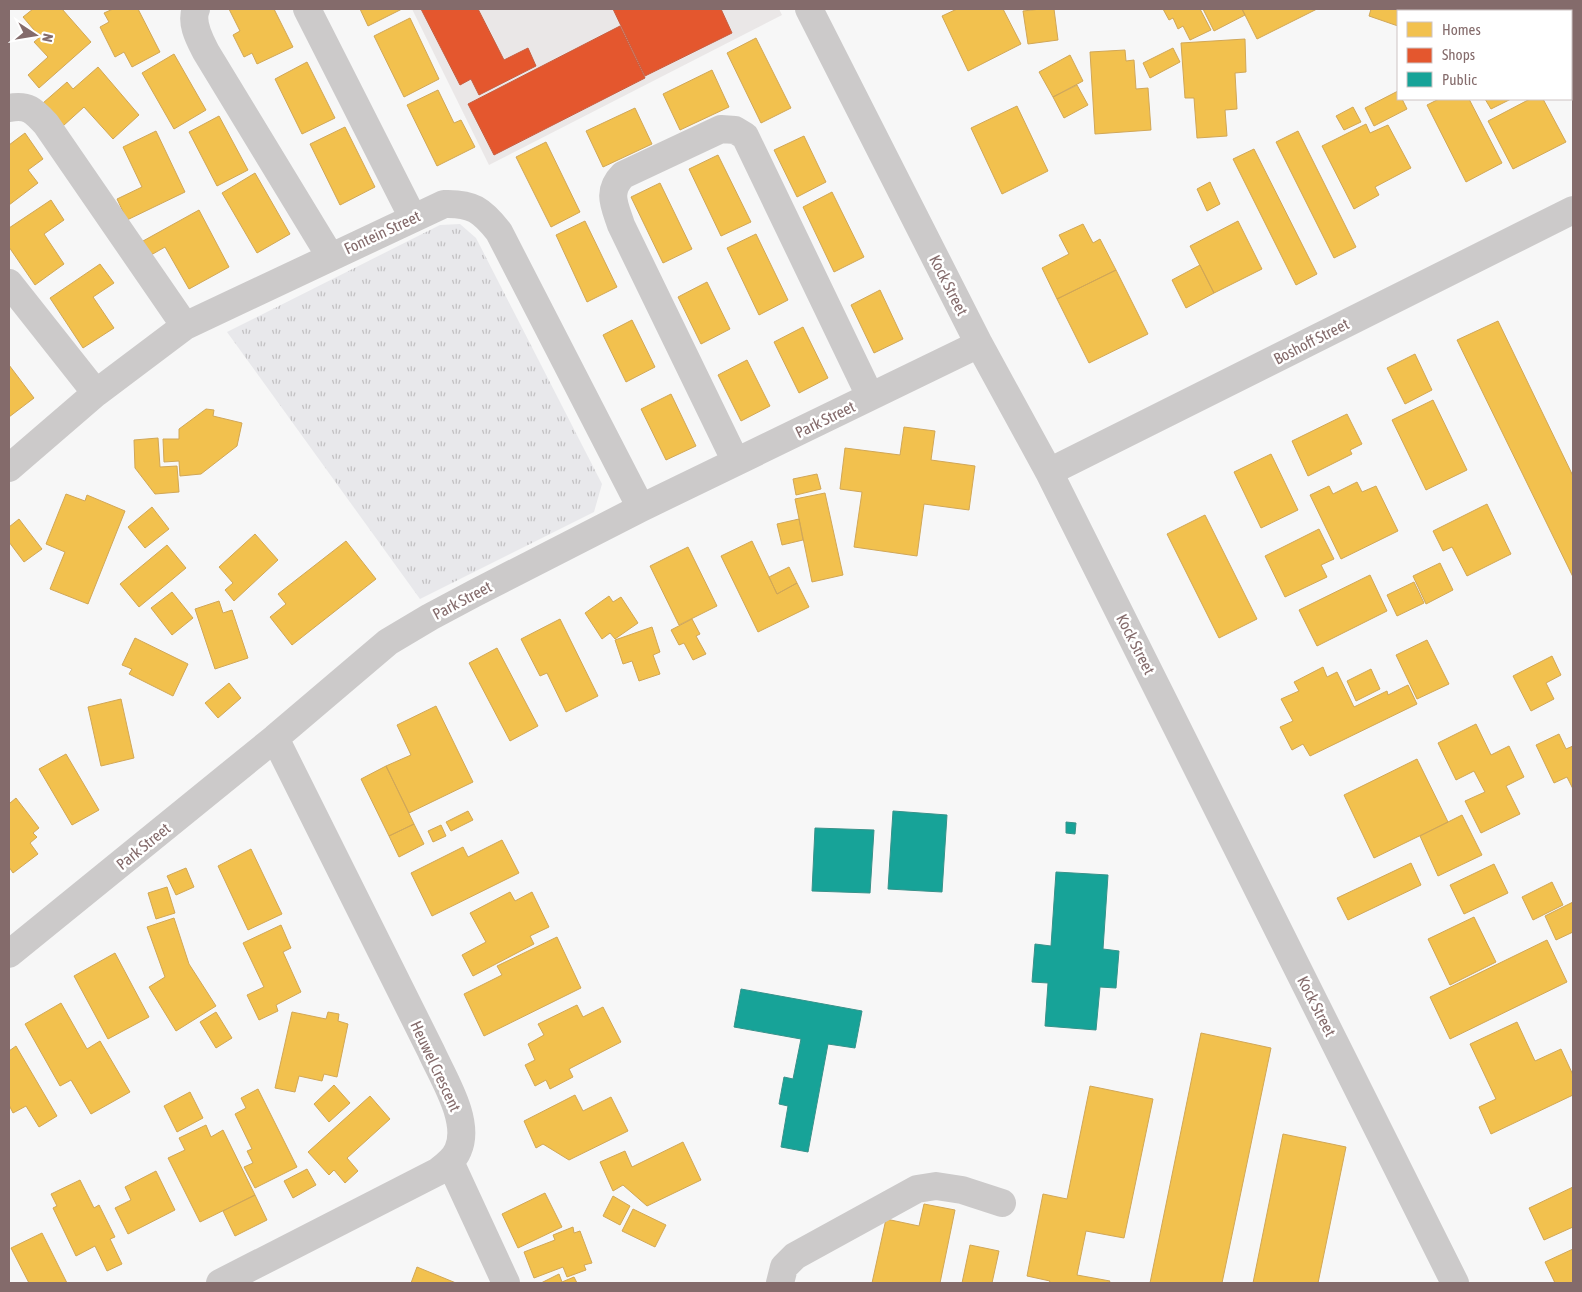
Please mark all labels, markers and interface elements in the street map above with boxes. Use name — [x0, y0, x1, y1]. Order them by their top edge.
north arrow — [10, 10, 60, 60]
legend — [1397, 10, 1572, 100]
text: Homes — [1442, 21, 1481, 38]
text: N — [39, 32, 56, 43]
text: Shops — [1442, 46, 1475, 63]
text: Public — [1442, 71, 1477, 88]
street label: Fontein Street — [341, 206, 423, 257]
street label: Kock Street — [926, 252, 972, 319]
street label: Boshoff Street — [1270, 314, 1352, 368]
street label: Park Street — [792, 397, 858, 441]
street label: Park Street — [430, 577, 495, 623]
street label: Kock Street — [1113, 611, 1159, 678]
street label: Park Street — [112, 819, 174, 873]
street label: Kock Street — [1294, 973, 1340, 1040]
street label: Heuwel Crescent — [407, 1018, 465, 1114]

